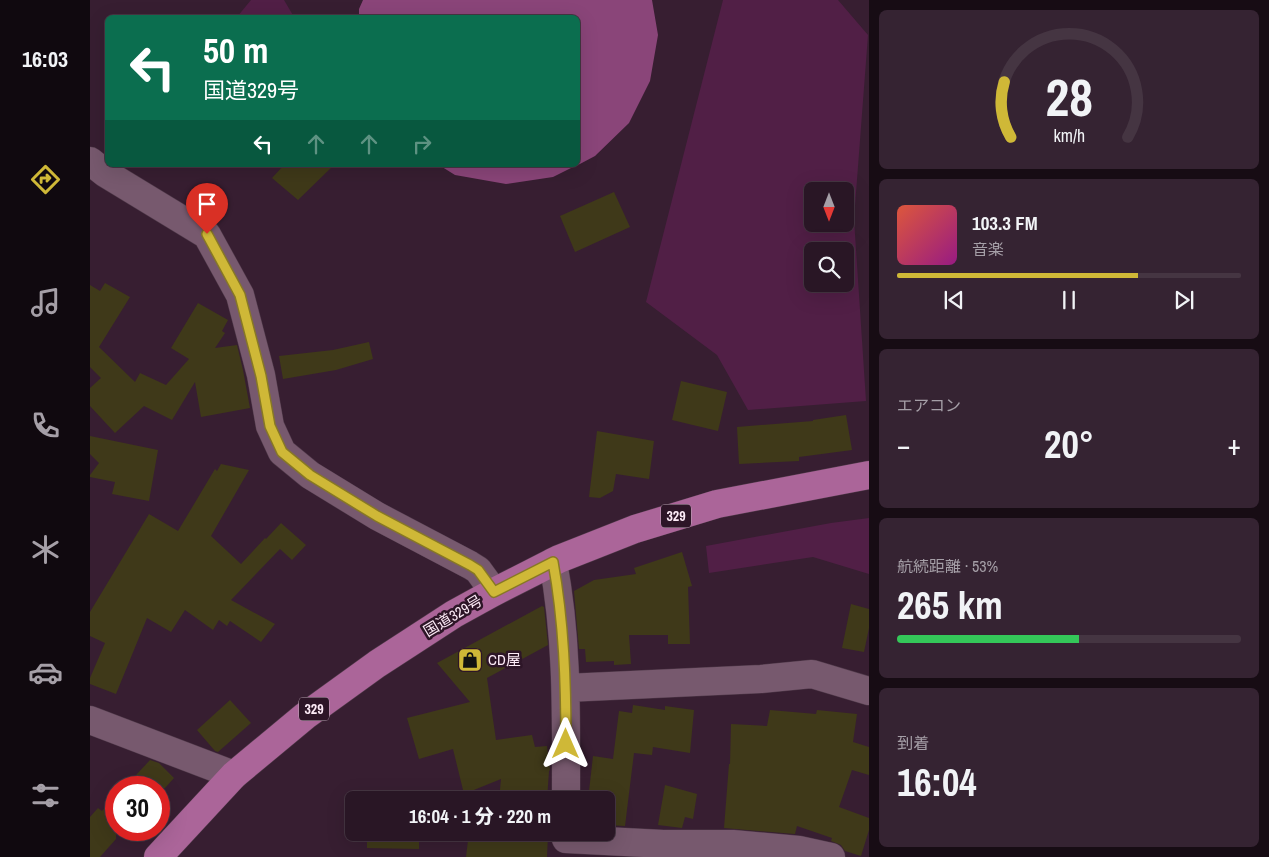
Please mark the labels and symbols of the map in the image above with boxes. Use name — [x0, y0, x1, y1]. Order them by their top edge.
north arrow — [804, 182, 854, 232]
pin — [186, 183, 228, 234]
road number: 329 — [661, 504, 691, 528]
street label: 国道329号 — [419, 590, 486, 641]
shop icon: CD屋 — [457, 647, 483, 673]
place label: CD屋 — [488, 649, 521, 670]
road number: 329 — [299, 698, 329, 721]
position arrow — [539, 717, 591, 769]
speed limit sign: 30 — [105, 776, 170, 841]

